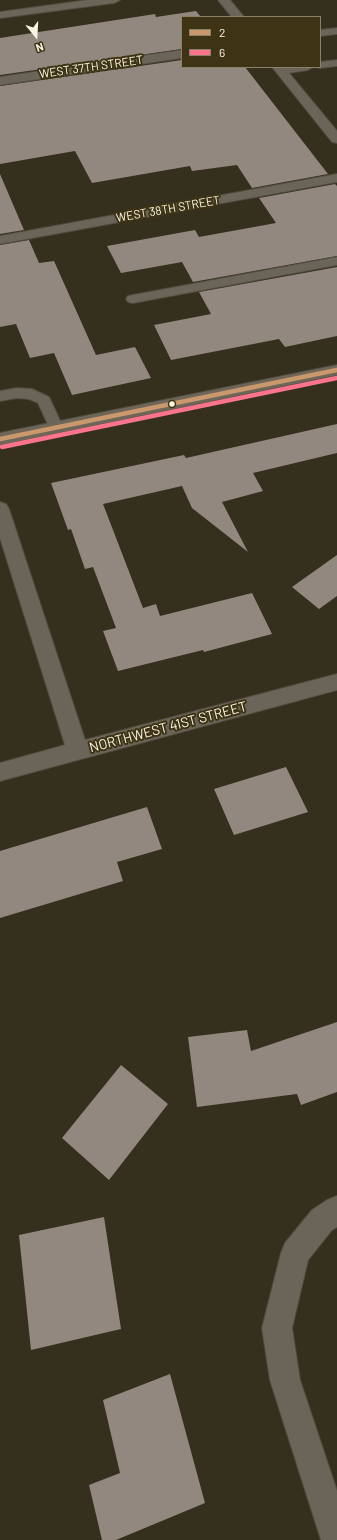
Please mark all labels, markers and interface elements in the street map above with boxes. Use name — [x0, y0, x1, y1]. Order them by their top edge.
north arrow — [16, 16, 56, 56]
legend — [181, 16, 321, 68]
text: 2 — [219, 25, 225, 39]
text: N — [34, 41, 45, 55]
text: 6 — [219, 45, 225, 59]
street label: WEST 37TH STREET — [38, 53, 144, 81]
street label: WEST 38TH STREET — [115, 193, 221, 225]
unlabelled marker — [167, 399, 177, 409]
street label: NORTHWEST 41ST STREET — [87, 698, 249, 756]

